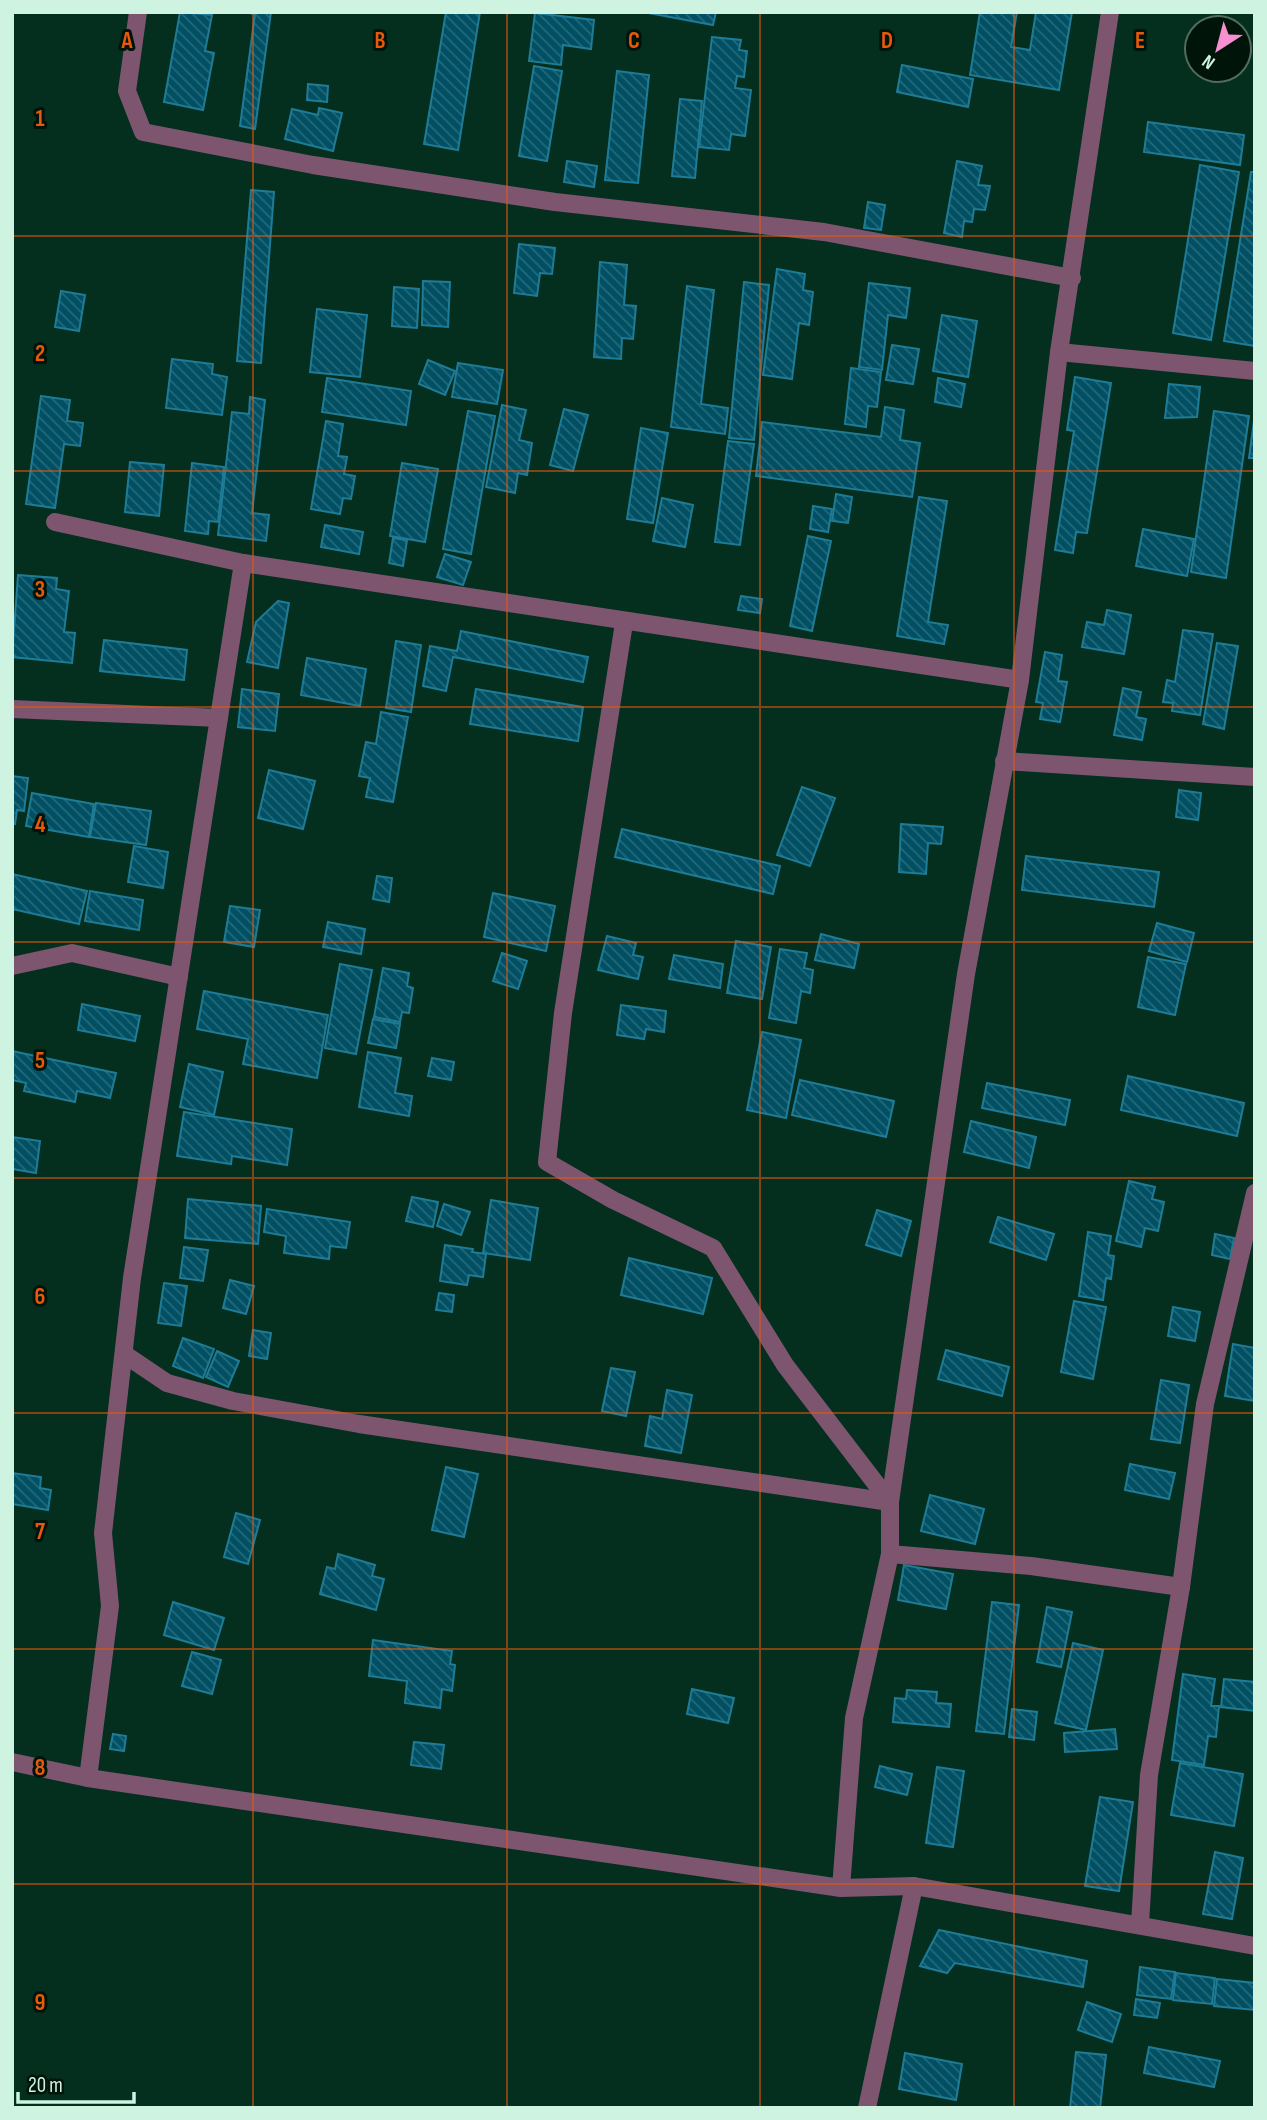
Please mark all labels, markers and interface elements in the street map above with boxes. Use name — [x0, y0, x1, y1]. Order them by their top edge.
north arrow — [1183, 14, 1253, 84]
text: A — [121, 27, 134, 55]
text: B — [375, 27, 386, 55]
text: C — [628, 27, 640, 55]
text: D — [881, 27, 893, 55]
text: E — [1135, 27, 1145, 55]
text: N — [1198, 49, 1220, 74]
text: 1 — [35, 105, 45, 133]
text: 2 — [35, 340, 45, 368]
text: 3 — [35, 576, 45, 604]
text: 4 — [35, 811, 46, 839]
text: 5 — [35, 1047, 45, 1075]
text: 6 — [35, 1283, 45, 1311]
text: 7 — [35, 1518, 45, 1546]
text: 8 — [35, 1754, 46, 1782]
text: 9 — [35, 1989, 45, 2017]
scale bar — [18, 2060, 133, 2104]
text: 20 m — [28, 2073, 63, 2098]

